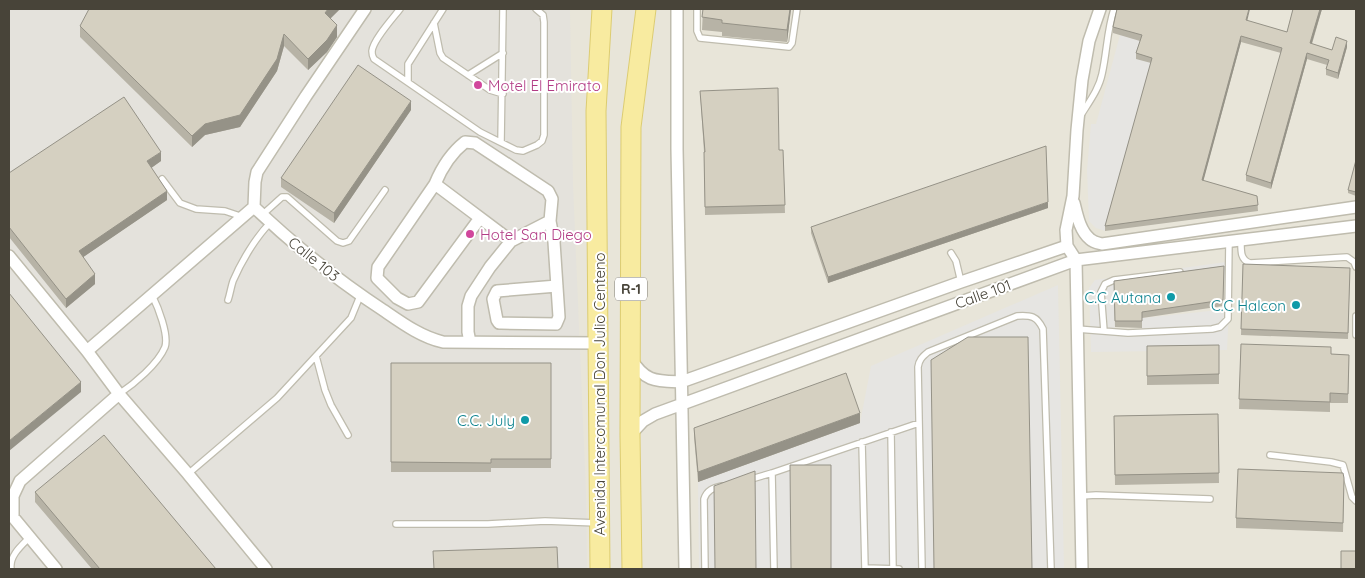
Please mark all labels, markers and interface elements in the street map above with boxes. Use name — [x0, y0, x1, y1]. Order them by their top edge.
place label: Motel El Emirato — [488, 76, 601, 95]
marker: Motel El Emirato — [472, 79, 484, 91]
place label: Hotel San Diego — [480, 225, 592, 244]
marker: Hotel San Diego — [464, 228, 476, 240]
street label: Calle 103 — [284, 233, 344, 286]
street label: Avenida Intercomunal Don Julio Centeno — [590, 252, 609, 536]
street label: Calle 101 — [952, 275, 1014, 313]
road number: R-1 — [615, 278, 647, 300]
place label: C.C Autana — [1085, 288, 1161, 307]
marker: C.C Autana — [1165, 291, 1177, 303]
place label: C.C Halcon — [1211, 296, 1286, 315]
marker: C.C Halcon — [1290, 299, 1302, 311]
place label: C.C. July — [457, 411, 515, 430]
marker: C.C. July — [519, 414, 531, 426]

